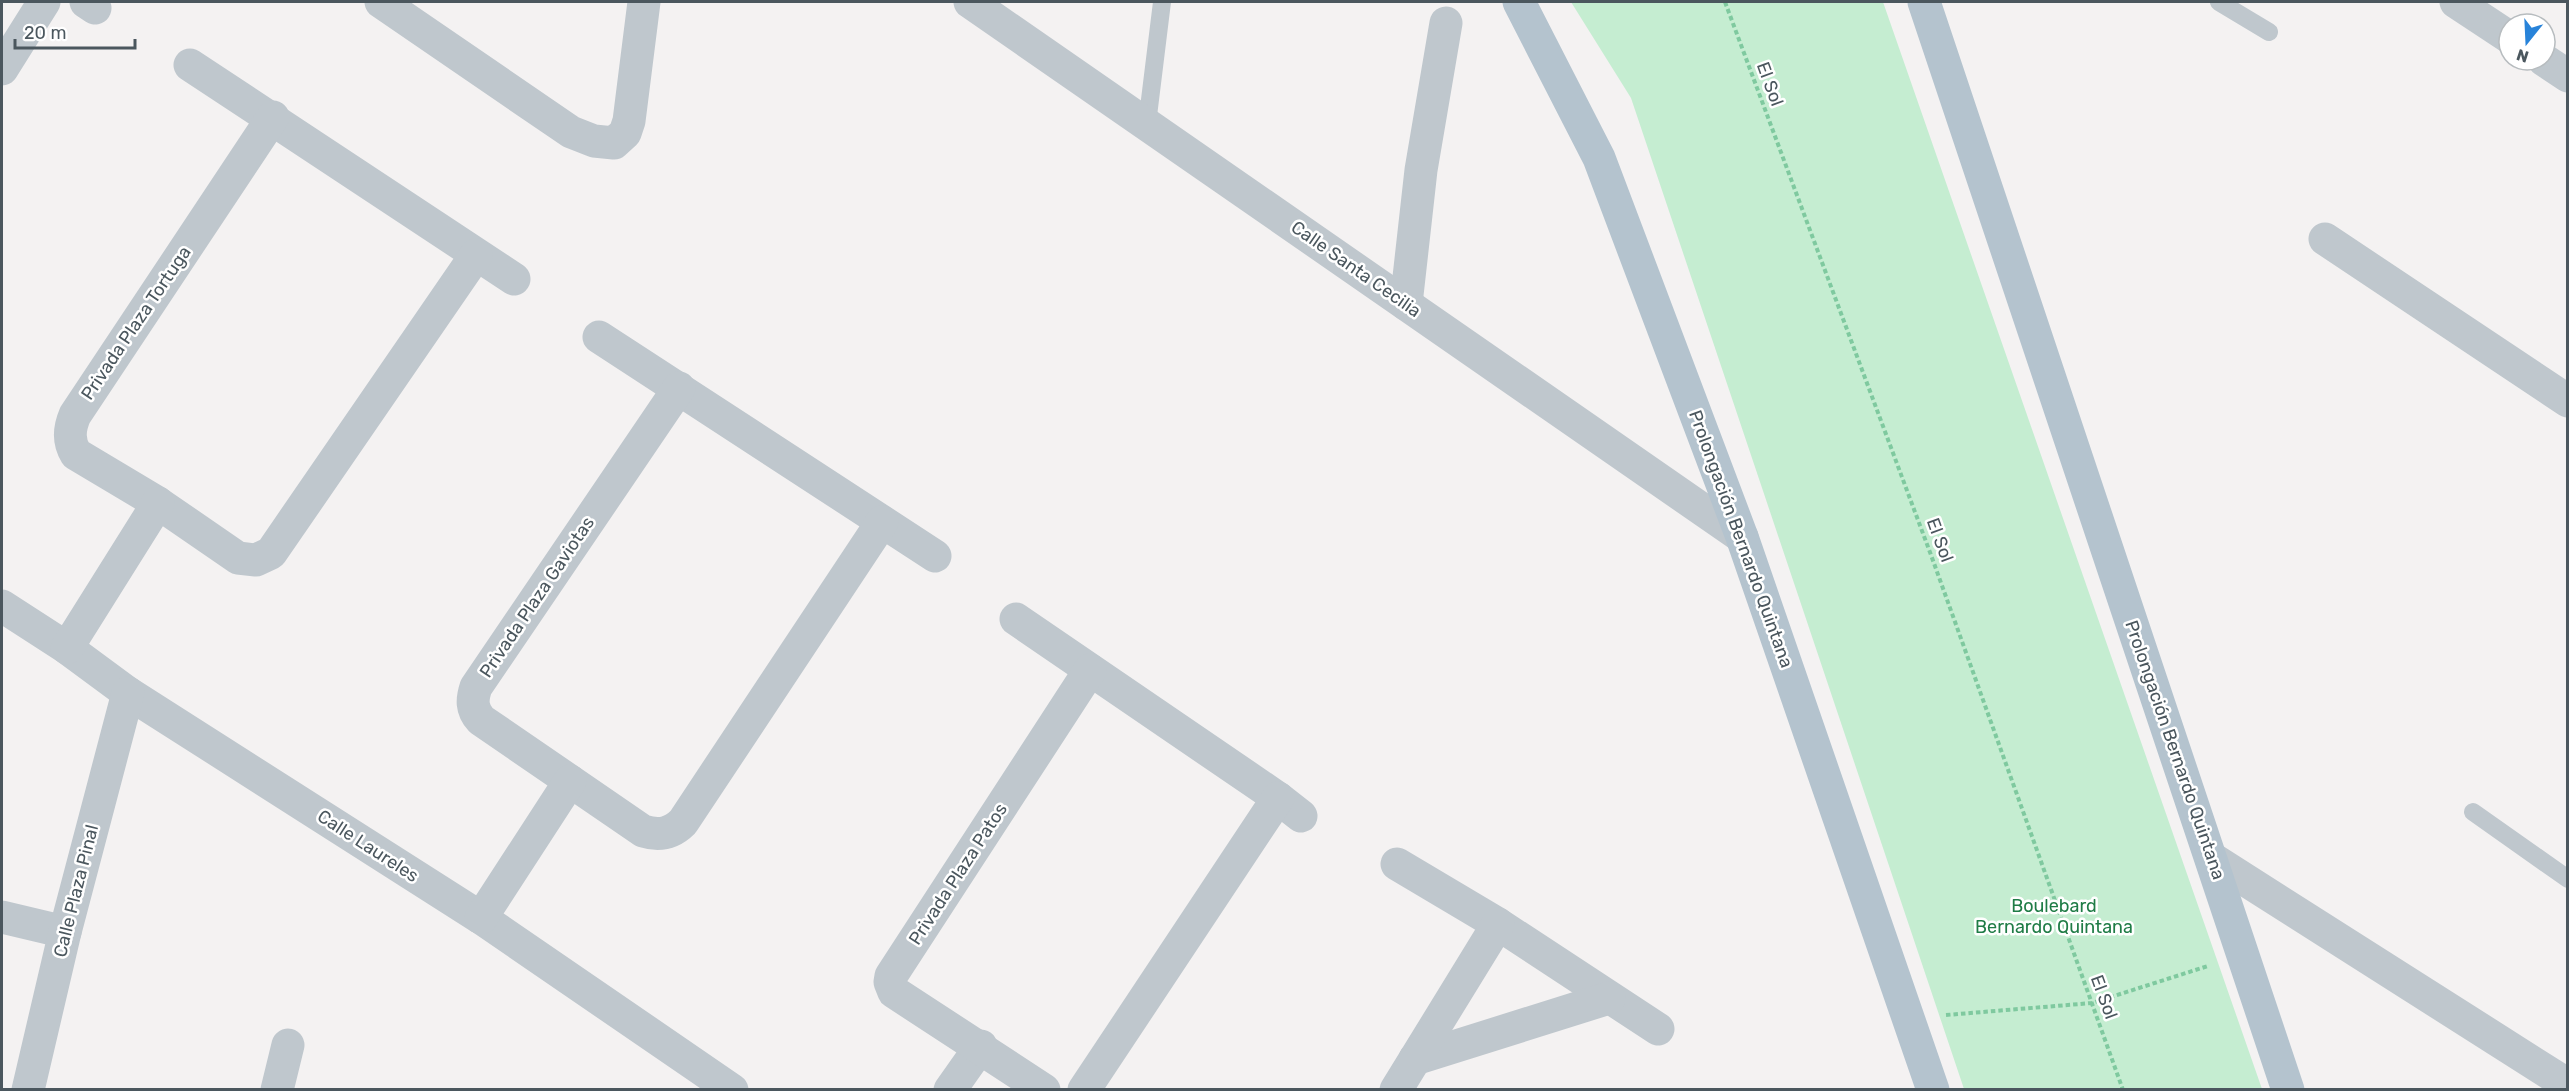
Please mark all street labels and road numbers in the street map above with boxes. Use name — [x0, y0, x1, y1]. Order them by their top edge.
street label: El Sol — [1752, 59, 1788, 109]
street label: Calle Santa Cecilia — [1287, 216, 1425, 322]
street label: Privada Plaza Tortuga — [76, 242, 196, 404]
street label: Prolongación Bernardo Quintana — [1684, 407, 1798, 671]
street label: Privada Plaza Gaviotas — [475, 512, 599, 682]
street label: El Sol — [1922, 515, 1958, 565]
street label: Prolongación Bernardo Quintana — [2120, 618, 2230, 882]
street label: Privada Plaza Patos — [904, 799, 1012, 949]
street label: Calle Laureles — [313, 805, 423, 887]
street label: Calle Plaza Pinal — [49, 823, 103, 959]
street label: El Sol — [2086, 972, 2122, 1022]

